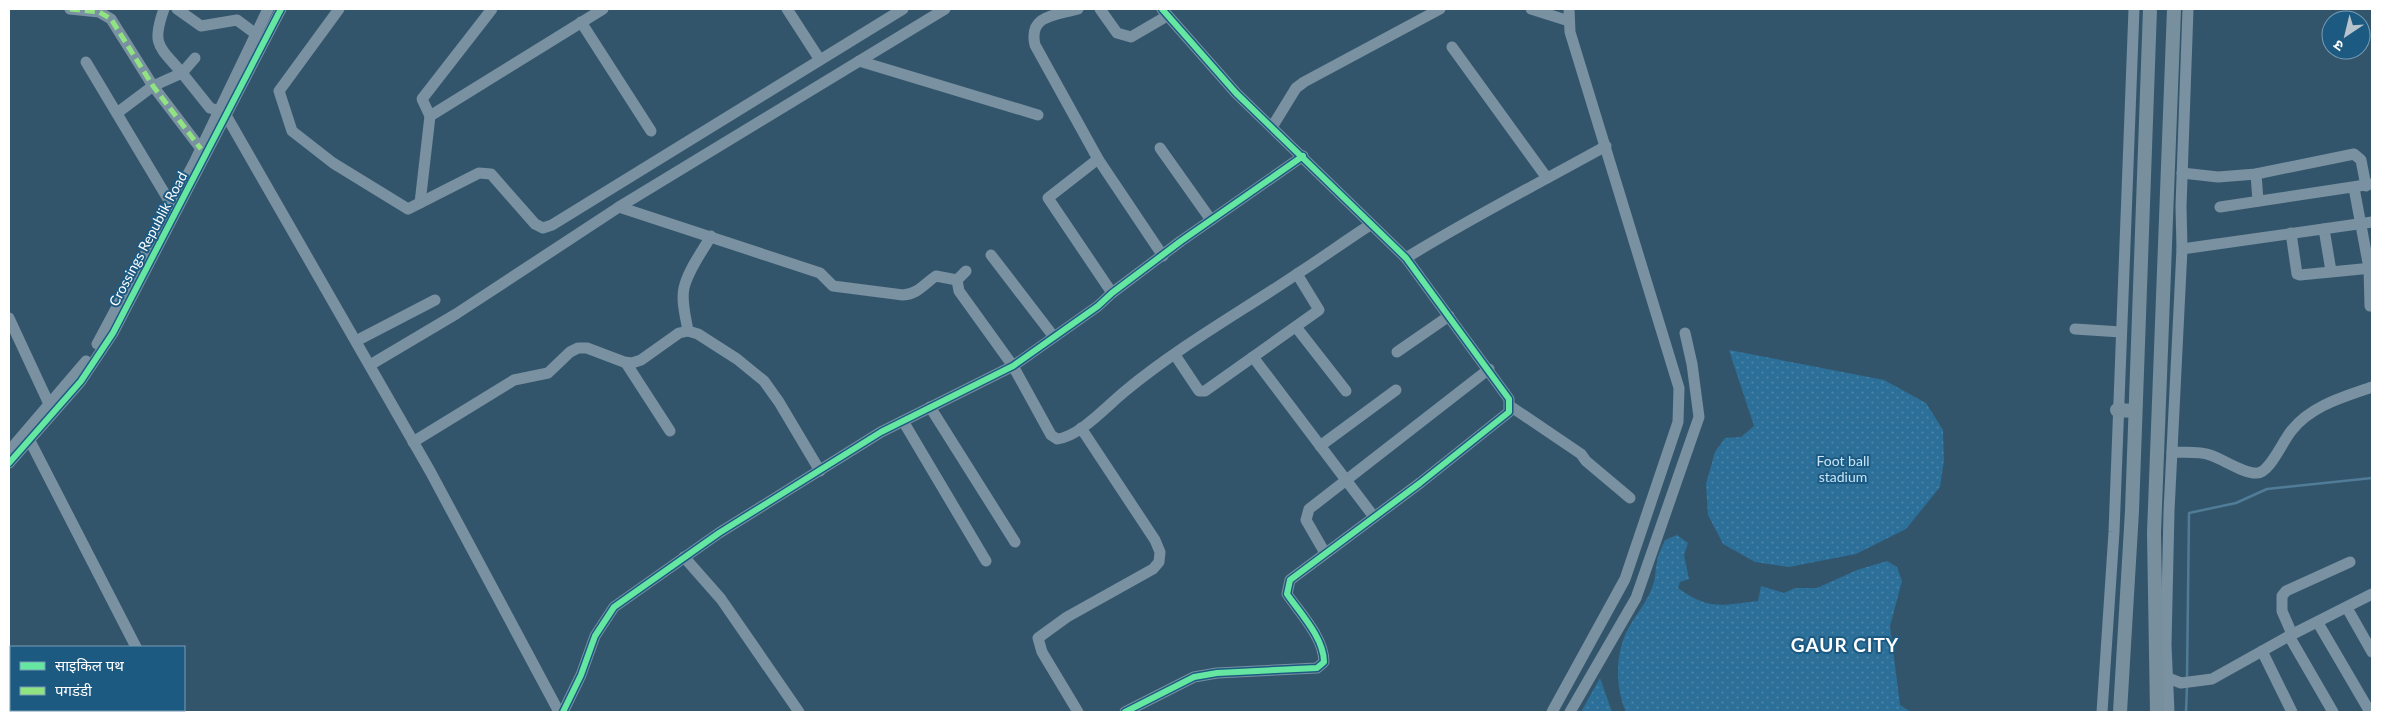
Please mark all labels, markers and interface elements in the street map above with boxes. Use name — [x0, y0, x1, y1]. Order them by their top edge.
north arrow — [2321, 10, 2371, 60]
text: उ — [2329, 36, 2346, 55]
street label: Crossings Republik Road — [105, 169, 190, 309]
park label: Foot ball stadium — [1816, 452, 1870, 485]
district label: GAUR CITY — [1791, 633, 1899, 656]
legend — [10, 646, 185, 711]
text: साइकिल पथ — [55, 656, 124, 674]
text: पगडंडी — [55, 681, 93, 699]

